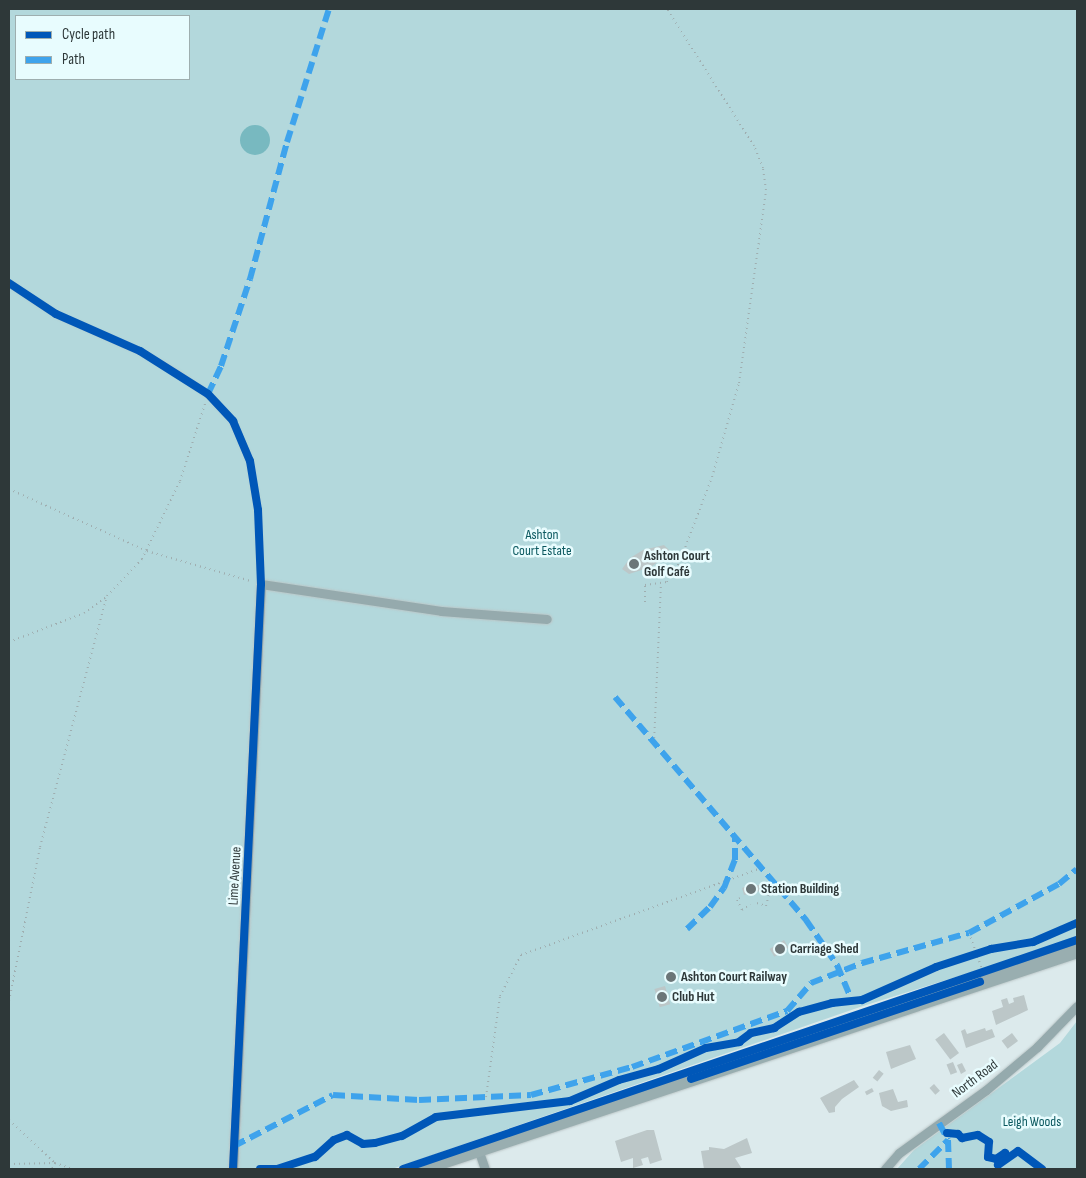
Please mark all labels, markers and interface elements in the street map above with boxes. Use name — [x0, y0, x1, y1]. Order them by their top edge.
legend — [15, 15, 190, 80]
text: Cycle path — [62, 25, 115, 44]
text: Path — [62, 50, 85, 69]
park label: Ashton Court Estate — [512, 527, 572, 560]
place label: Ashton Court Golf Café — [644, 548, 710, 580]
marker: Ashton Court Golf Café — [628, 558, 640, 570]
street label: Lime Avenue — [225, 846, 245, 906]
place label: Station Building — [761, 881, 839, 897]
marker: Station Building — [745, 883, 757, 895]
place label: Carriage Shed — [790, 941, 859, 957]
marker: Carriage Shed — [774, 943, 786, 955]
place label: Ashton Court Railway — [681, 969, 787, 985]
marker: Ashton Court Railway — [665, 971, 677, 983]
place label: Club Hut — [672, 989, 715, 1005]
marker: Club Hut — [656, 991, 668, 1003]
street label: North Road — [949, 1056, 1001, 1102]
park label: Leigh Woods — [1003, 1114, 1061, 1130]

